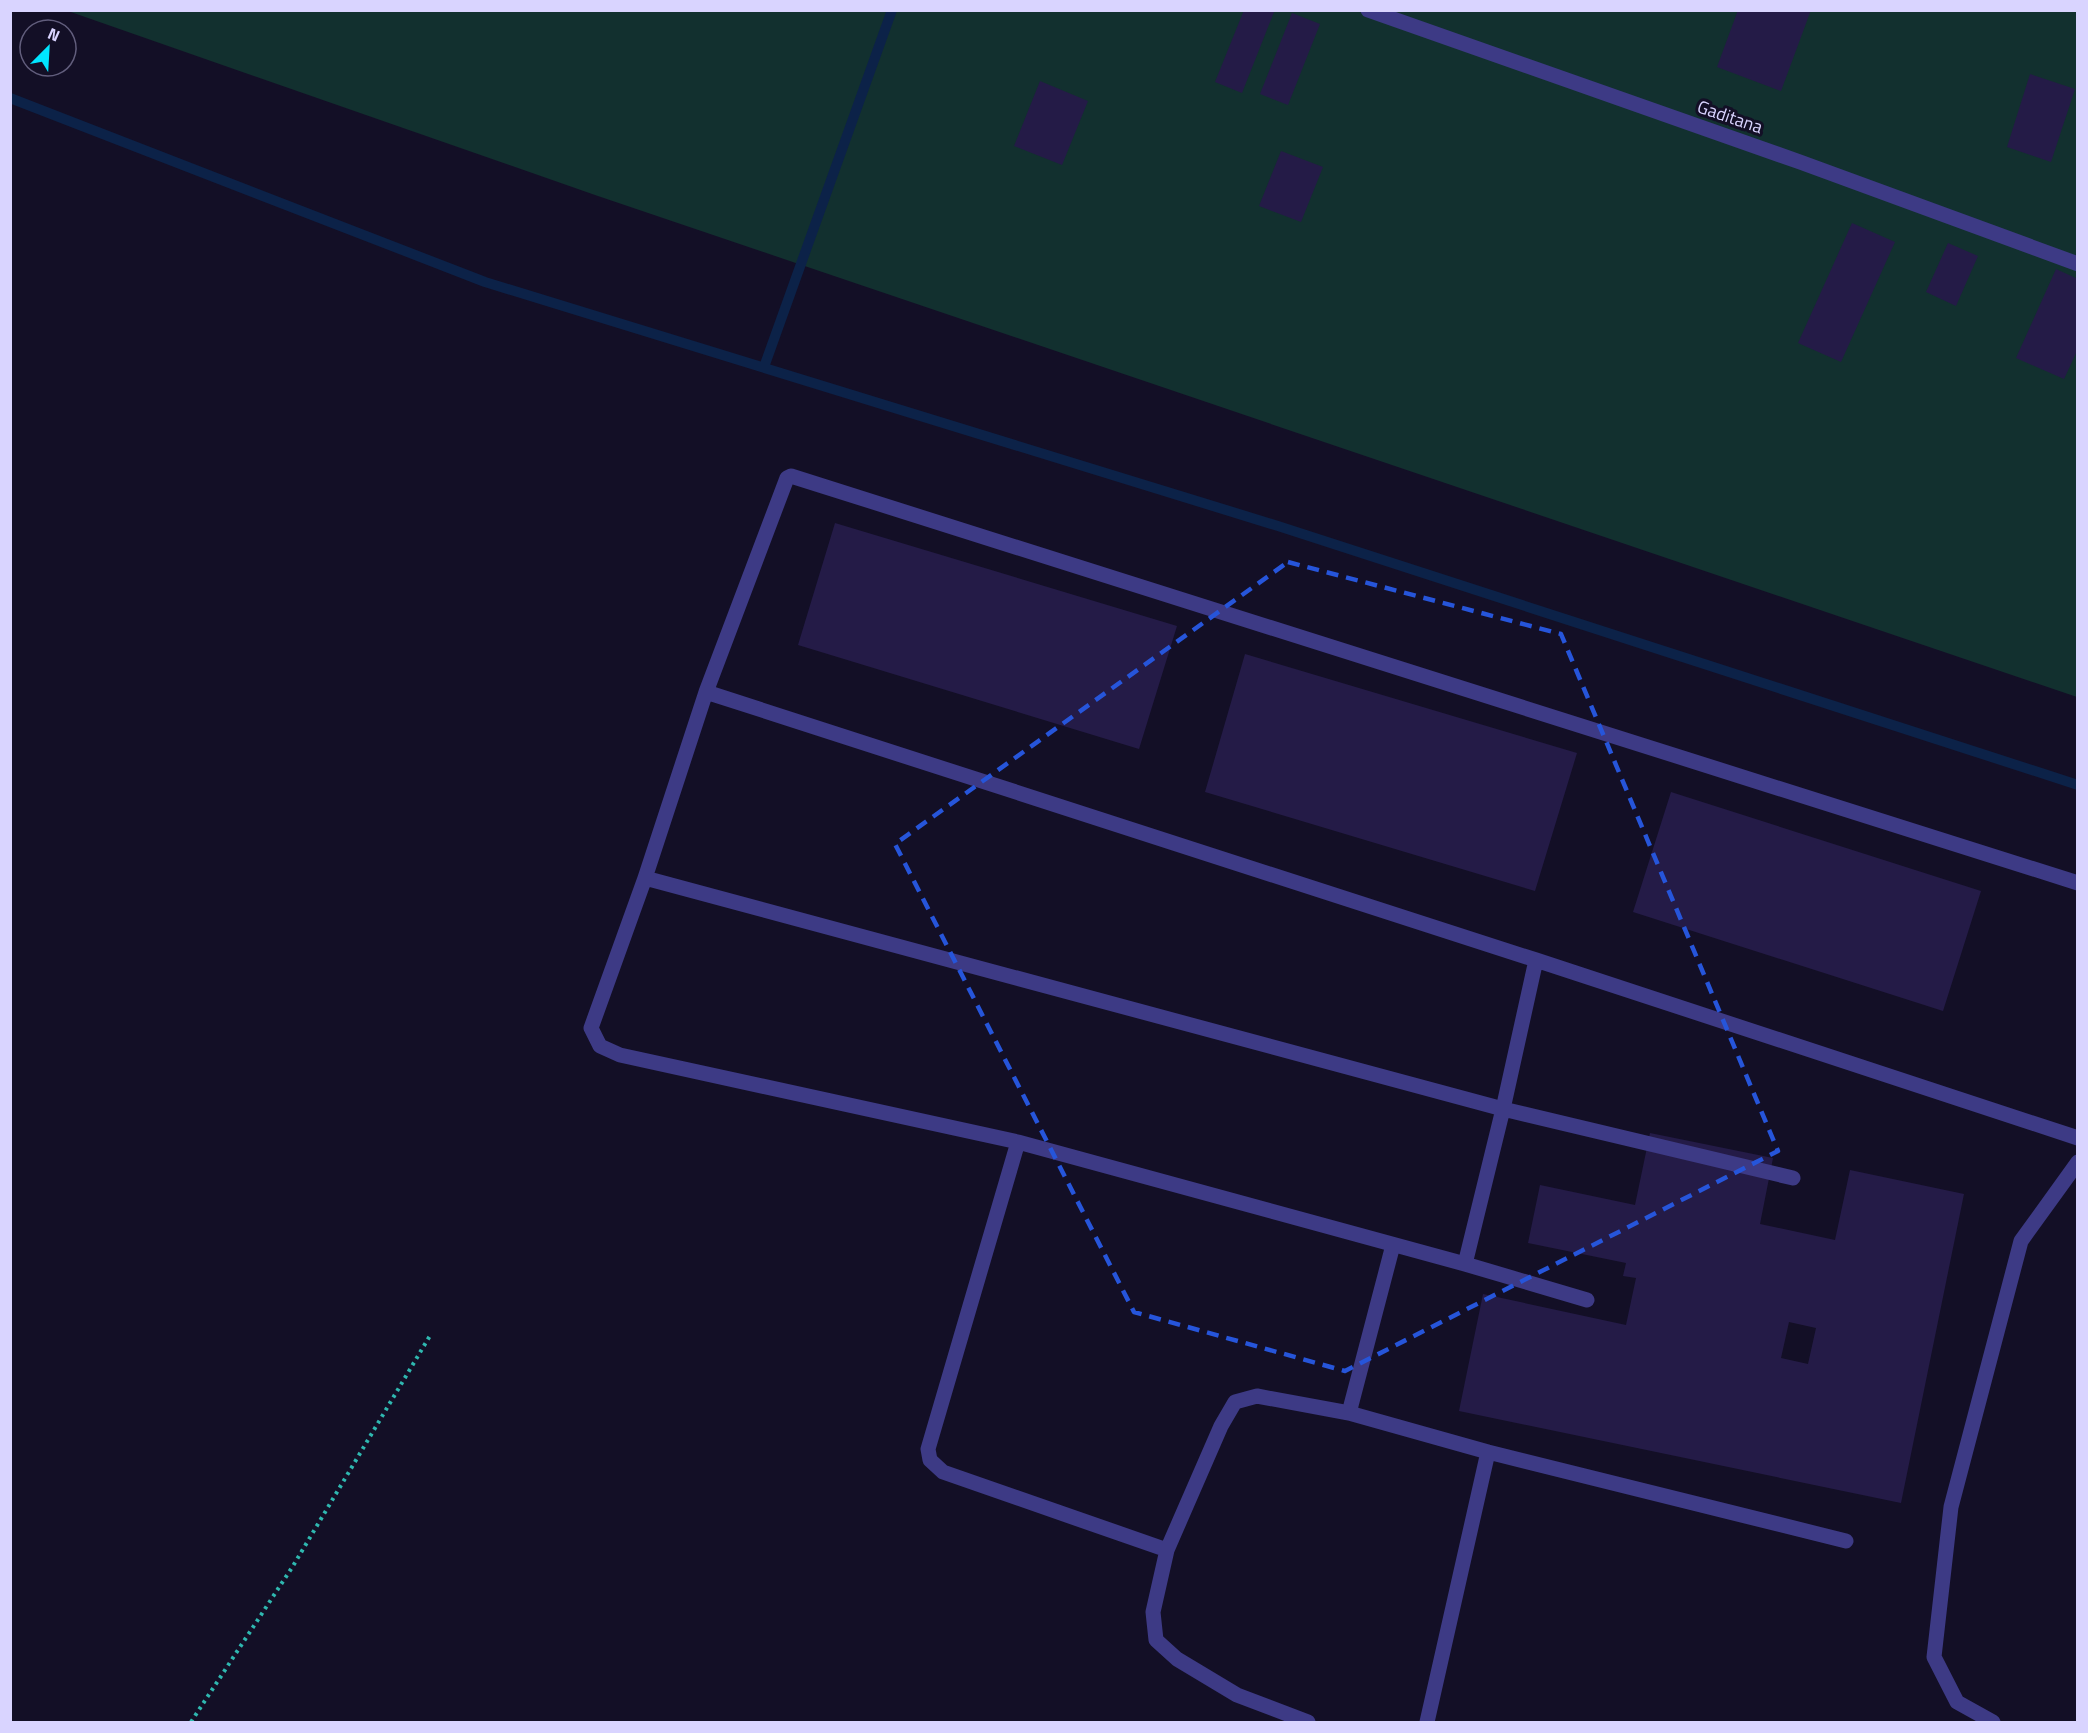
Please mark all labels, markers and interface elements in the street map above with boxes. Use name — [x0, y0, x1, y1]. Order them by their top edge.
north arrow — [18, 18, 78, 78]
text: N — [44, 21, 64, 48]
street label: Gaditana — [1694, 93, 1767, 140]

